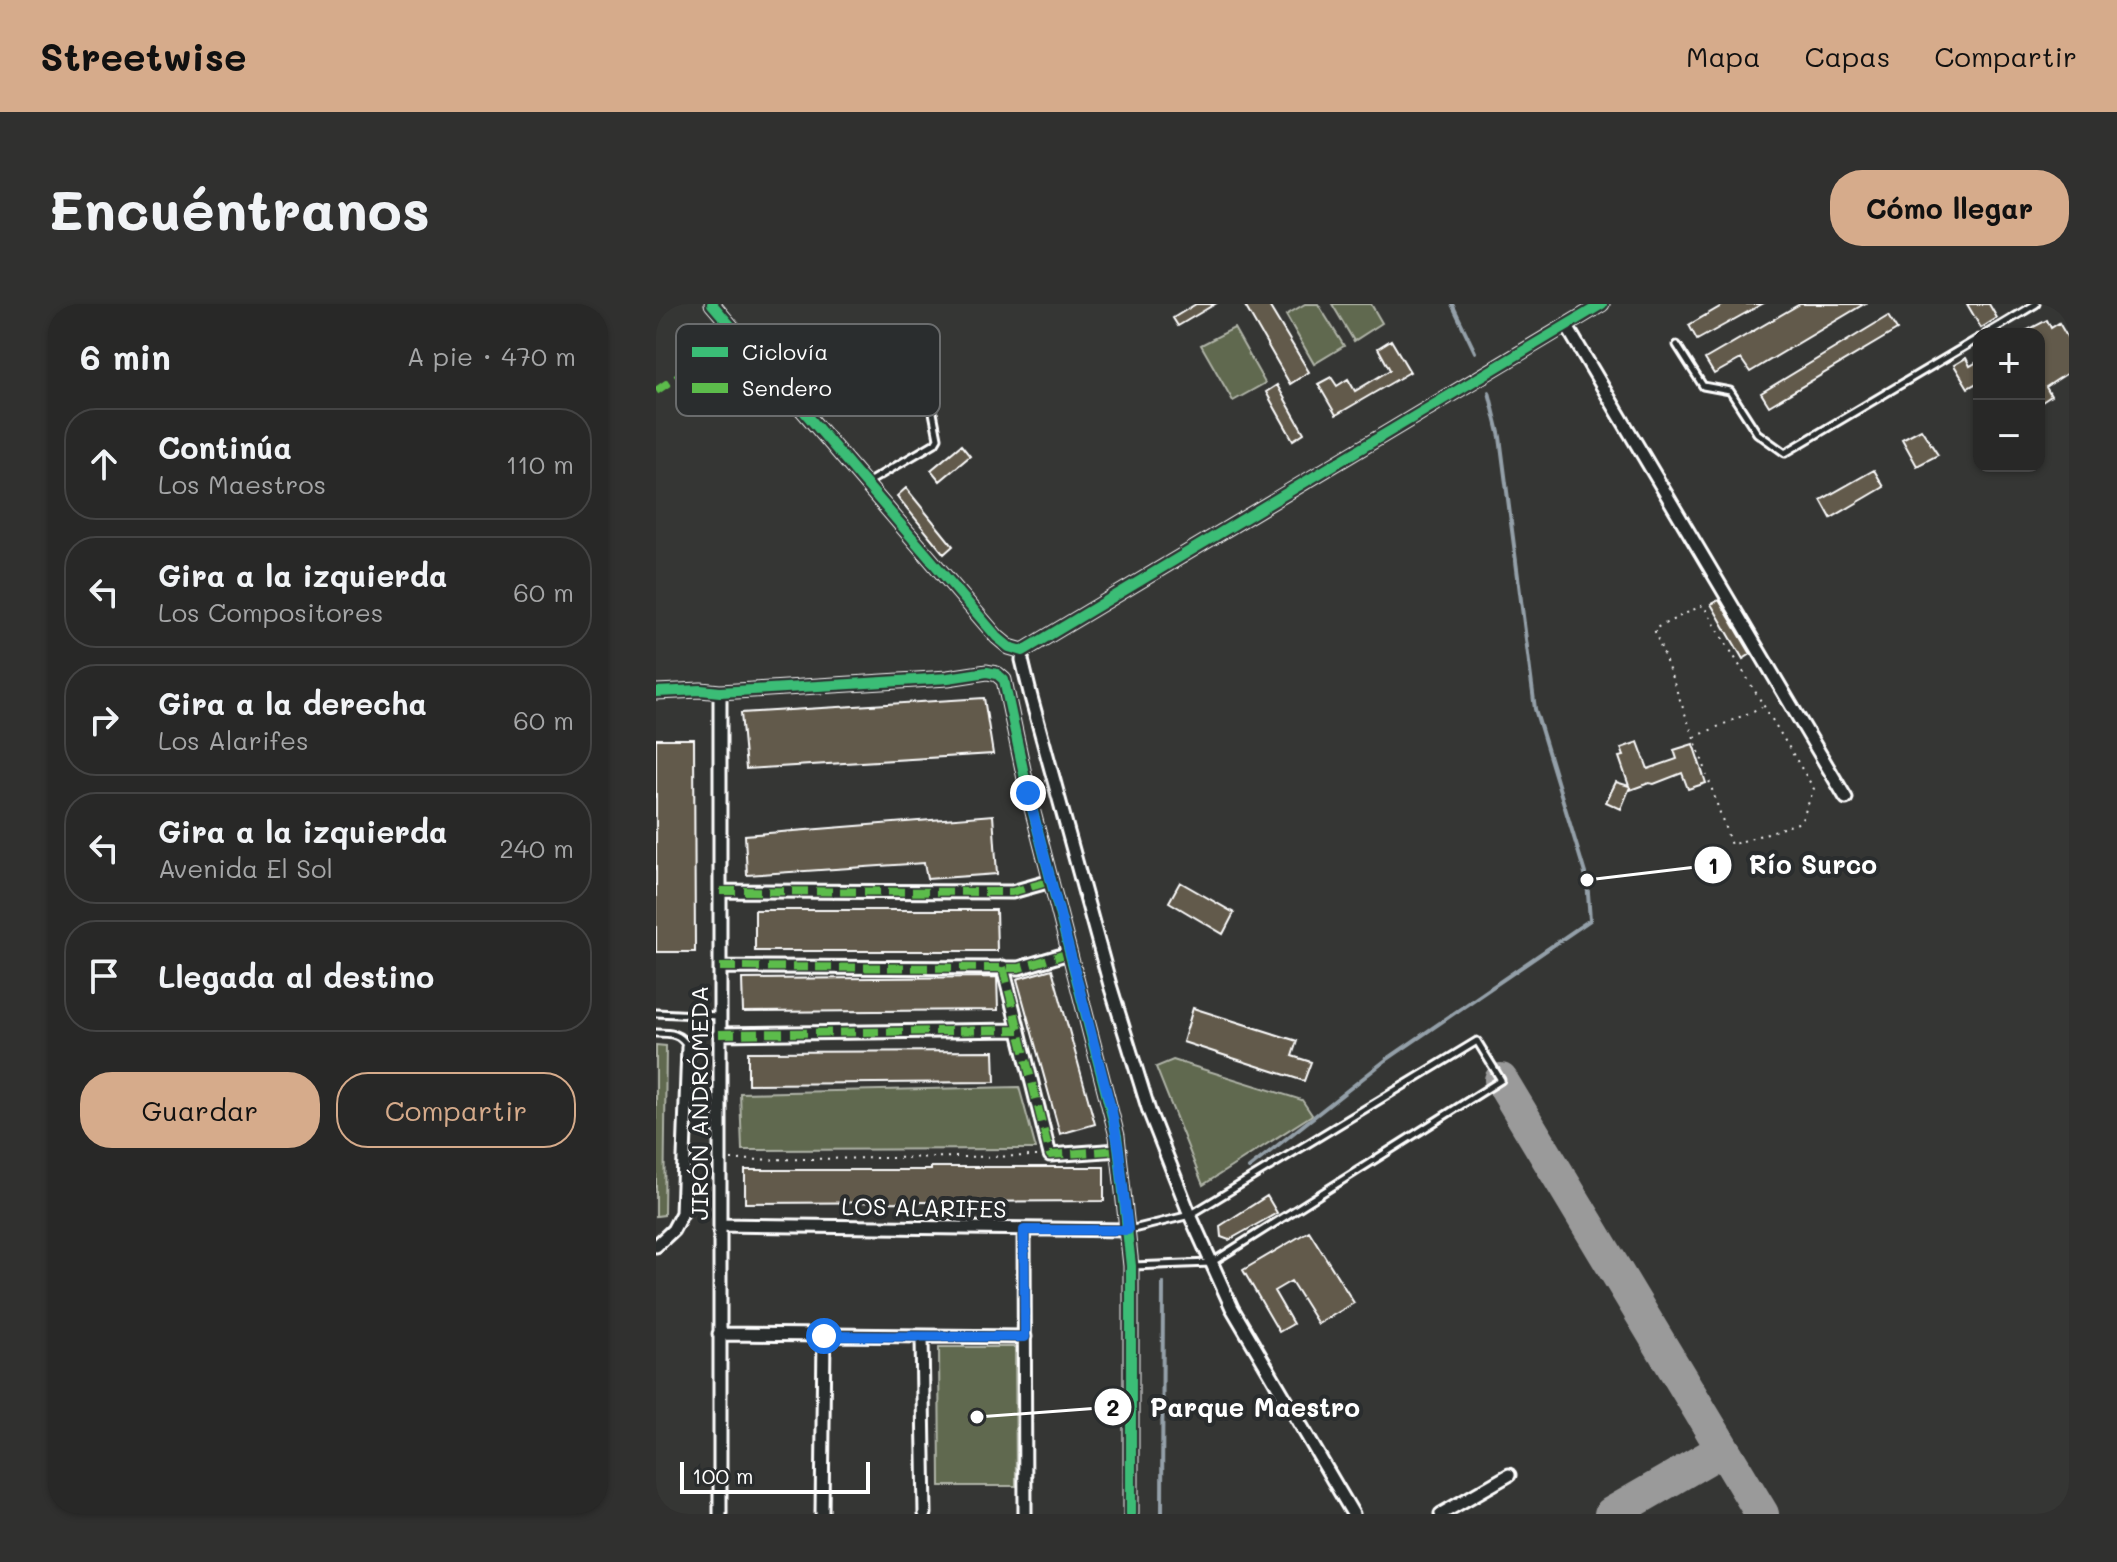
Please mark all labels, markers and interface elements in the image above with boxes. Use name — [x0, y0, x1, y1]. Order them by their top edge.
text: Streetwise — [40, 31, 247, 81]
text: Mapa — [1686, 38, 1761, 74]
text: Capas — [1805, 38, 1890, 74]
text: Compartir — [1934, 38, 2077, 74]
button: Cómo llegar — [1830, 170, 2069, 246]
text: Encuéntranos — [48, 172, 430, 245]
legend — [676, 324, 940, 416]
map controls — [1973, 328, 2045, 472]
button: + — [1973, 328, 2045, 400]
text: 6 min — [80, 334, 171, 379]
text: Ciclovía — [742, 337, 828, 366]
text: A pie · 470 m — [407, 339, 576, 373]
text: Sendero — [742, 373, 832, 402]
button: − — [1973, 400, 2045, 472]
text: Continúa — [158, 427, 292, 467]
icon: ahead — [82, 442, 126, 486]
text: 110 m — [506, 447, 574, 481]
text: Los Maestros — [158, 467, 326, 501]
text: Gira a la izquierda — [158, 555, 447, 595]
icon: left — [82, 570, 126, 614]
text: 60 m — [513, 575, 574, 609]
text: Los Compositores — [158, 595, 383, 629]
text: Gira a la derecha — [158, 683, 427, 723]
icon: right — [82, 698, 126, 742]
text: 60 m — [513, 703, 574, 737]
text: Los Alarifes — [158, 723, 309, 757]
route end — [1010, 775, 1046, 811]
text: Gira a la izquierda — [158, 811, 447, 851]
icon: left — [82, 826, 126, 870]
text: 240 m — [499, 831, 574, 865]
callout: Río Surco — [1693, 840, 1893, 890]
text: Río Surco — [1749, 847, 1877, 881]
text: 1 — [1708, 849, 1718, 880]
text: Avenida El Sol — [158, 851, 333, 885]
icon: arrive — [82, 954, 126, 998]
text: Llegada al destino — [158, 956, 434, 996]
street label: JIRÓN ANDRÓMEDA — [683, 986, 714, 1220]
button: Guardar — [80, 1072, 320, 1148]
button: Compartir — [336, 1072, 576, 1148]
street label: LOS ALARIFES — [841, 1190, 1007, 1224]
route start — [806, 1318, 842, 1354]
callout: Parque Maestro — [1093, 1382, 1376, 1432]
text: Parque Maestro — [1150, 1390, 1360, 1424]
text: 2 — [1106, 1391, 1120, 1422]
scale bar — [680, 1458, 870, 1494]
text: 100 m — [692, 1461, 754, 1490]

